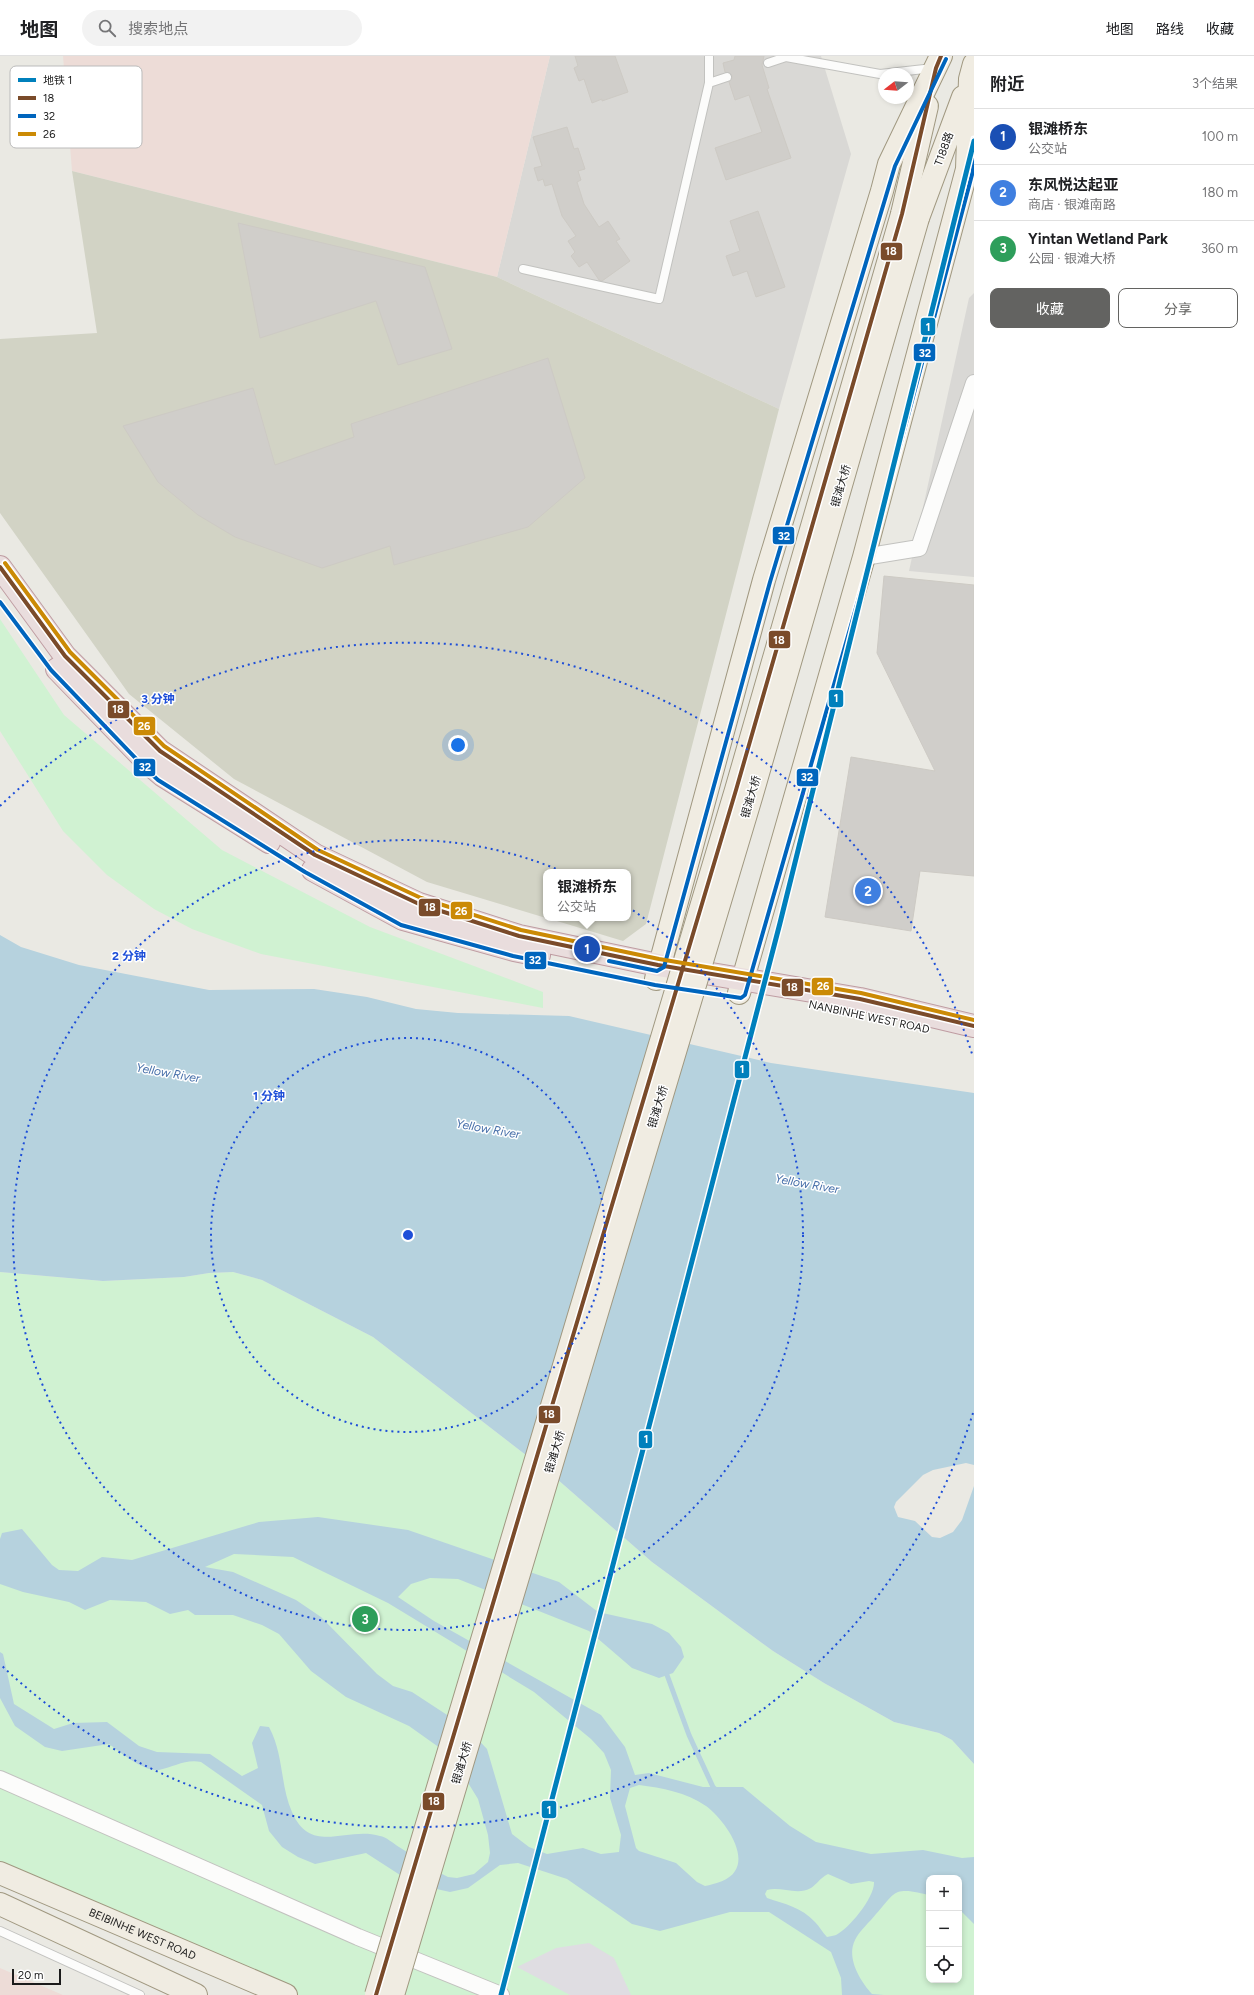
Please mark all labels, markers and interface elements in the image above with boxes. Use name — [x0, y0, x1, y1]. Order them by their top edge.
search box — [82, 10, 362, 46]
icon: search — [96, 17, 118, 39]
text: 地图 — [20, 18, 58, 41]
text: 搜索地点 — [128, 20, 188, 38]
text: 地图 — [1106, 21, 1134, 38]
text: 路线 — [1156, 21, 1184, 38]
text: 收藏 — [1206, 21, 1234, 38]
legend — [10, 66, 142, 148]
north arrow — [878, 68, 914, 104]
text: 地铁 1 — [43, 74, 72, 87]
text: 附近 — [990, 74, 1024, 94]
text: 3个结果 — [1192, 76, 1238, 91]
text: 18 — [43, 92, 55, 105]
text: 32 — [43, 110, 55, 123]
text: 银滩桥东 — [1028, 120, 1088, 138]
text: 26 — [43, 128, 55, 141]
text: 1 — [1000, 129, 1006, 144]
text: 100 m — [1202, 129, 1238, 144]
street label: T188路 — [932, 130, 956, 168]
text: 公交站 — [1028, 141, 1067, 156]
text: 东风悦达起亚 — [1028, 176, 1118, 194]
text: 2 — [999, 185, 1007, 200]
text: 180 m — [1202, 185, 1238, 200]
text: 商店 · 银滩南路 — [1028, 197, 1116, 212]
text: Yintan Wetland Park — [1028, 230, 1168, 248]
text: 3 — [999, 241, 1007, 256]
text: 360 m — [1201, 241, 1238, 256]
line badge: 18 — [880, 242, 903, 261]
text: 18 — [885, 245, 897, 258]
text: 公园 · 银滩大桥 — [1028, 251, 1116, 266]
button: 收藏 — [990, 288, 1110, 328]
button: 分享 — [1118, 288, 1238, 328]
line badge: 1 — [920, 317, 936, 336]
text: 1 — [926, 321, 930, 334]
line badge: 32 — [913, 343, 936, 362]
text: 32 — [919, 347, 931, 360]
street label: 银滩大桥 — [829, 463, 853, 509]
line badge: 32 — [772, 526, 795, 545]
text: 32 — [778, 530, 790, 543]
line badge: 18 — [768, 630, 791, 649]
text: 18 — [773, 634, 785, 647]
line badge: 1 — [828, 689, 844, 708]
text: 3 分钟 — [141, 692, 175, 706]
text: 1 — [834, 692, 838, 705]
line badge: 18 — [107, 700, 130, 719]
text: 18 — [112, 703, 124, 716]
line badge: 26 — [133, 716, 156, 736]
text: 26 — [138, 720, 151, 733]
your location — [448, 735, 468, 755]
line badge: 32 — [133, 758, 156, 777]
text: 32 — [139, 761, 151, 774]
line badge: 32 — [796, 768, 819, 787]
text: 32 — [801, 771, 813, 784]
street label: 银滩大桥 — [739, 774, 763, 820]
popup — [543, 869, 631, 921]
pin: 2 — [855, 876, 881, 906]
text: 银滩桥东 — [557, 878, 617, 896]
line badge: 18 — [418, 898, 441, 917]
text: 公交站 — [557, 899, 596, 914]
text: 18 — [424, 901, 436, 914]
line badge: 26 — [450, 901, 473, 920]
text: 26 — [455, 905, 468, 918]
pin: 1 — [574, 934, 600, 964]
text: 2 分钟 — [112, 949, 146, 963]
line badge: 32 — [524, 951, 547, 970]
text: 32 — [529, 954, 541, 967]
line badge: 26 — [811, 977, 834, 996]
line badge: 18 — [781, 978, 804, 997]
text: 26 — [817, 980, 830, 993]
text: 18 — [786, 981, 798, 994]
street label: NANBINHE WEST ROAD — [807, 998, 931, 1036]
water label: Yellow River — [135, 1060, 202, 1086]
line badge: 1 — [734, 1060, 750, 1079]
text: 1 — [740, 1063, 744, 1076]
street label: 银滩大桥 — [645, 1084, 671, 1130]
text: 1 分钟 — [253, 1089, 285, 1103]
water label: Yellow River — [455, 1116, 522, 1142]
water label: Yellow River — [774, 1171, 841, 1197]
centre of rings — [401, 1228, 415, 1242]
line badge: 18 — [538, 1405, 561, 1424]
text: 18 — [543, 1408, 555, 1421]
street label: 银滩大桥 — [542, 1429, 568, 1475]
line badge: 1 — [638, 1430, 653, 1449]
text: 1 — [644, 1433, 648, 1446]
pin: 3 — [352, 1604, 378, 1634]
street label: 银滩大桥 — [449, 1740, 475, 1786]
line badge: 18 — [422, 1792, 445, 1811]
text: 18 — [428, 1795, 440, 1808]
line badge: 1 — [541, 1800, 557, 1819]
text: 1 — [547, 1804, 551, 1817]
map controls — [926, 1875, 962, 1983]
button: + — [926, 1875, 962, 1911]
street label: BEIBINHE WEST ROAD — [87, 1905, 198, 1963]
button: − — [926, 1911, 962, 1947]
button: locate — [926, 1947, 962, 1983]
scale bar — [12, 1967, 61, 1986]
text: 20 m — [18, 1969, 43, 1982]

